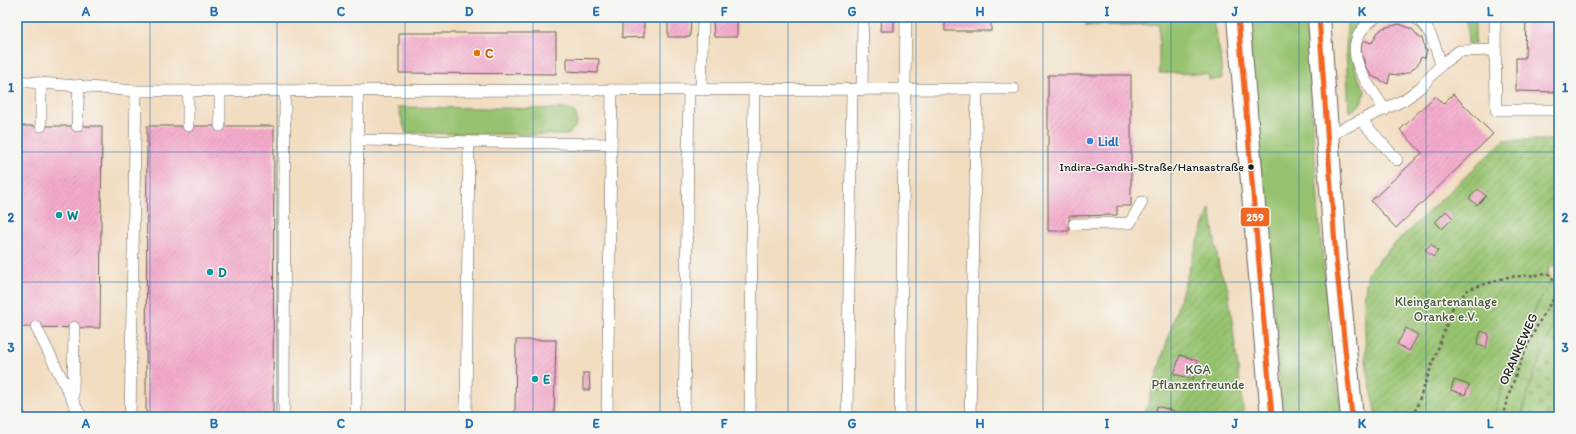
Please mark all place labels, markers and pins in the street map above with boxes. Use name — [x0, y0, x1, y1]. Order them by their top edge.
place label: C — [485, 46, 494, 61]
marker: C — [472, 48, 482, 58]
place label: Lidl — [1098, 134, 1119, 149]
marker: Lidl — [1085, 136, 1095, 146]
place label: Indira-Gandhi-Straße/Hansastraße — [1060, 160, 1244, 174]
marker: Indira-Gandhi-Straße/Hansastraße — [1246, 162, 1256, 172]
place label: W — [67, 208, 79, 223]
marker: W — [54, 210, 64, 220]
place label: D — [218, 265, 227, 280]
marker: D — [205, 267, 215, 277]
place label: E — [543, 372, 551, 387]
marker: E — [530, 374, 540, 384]

